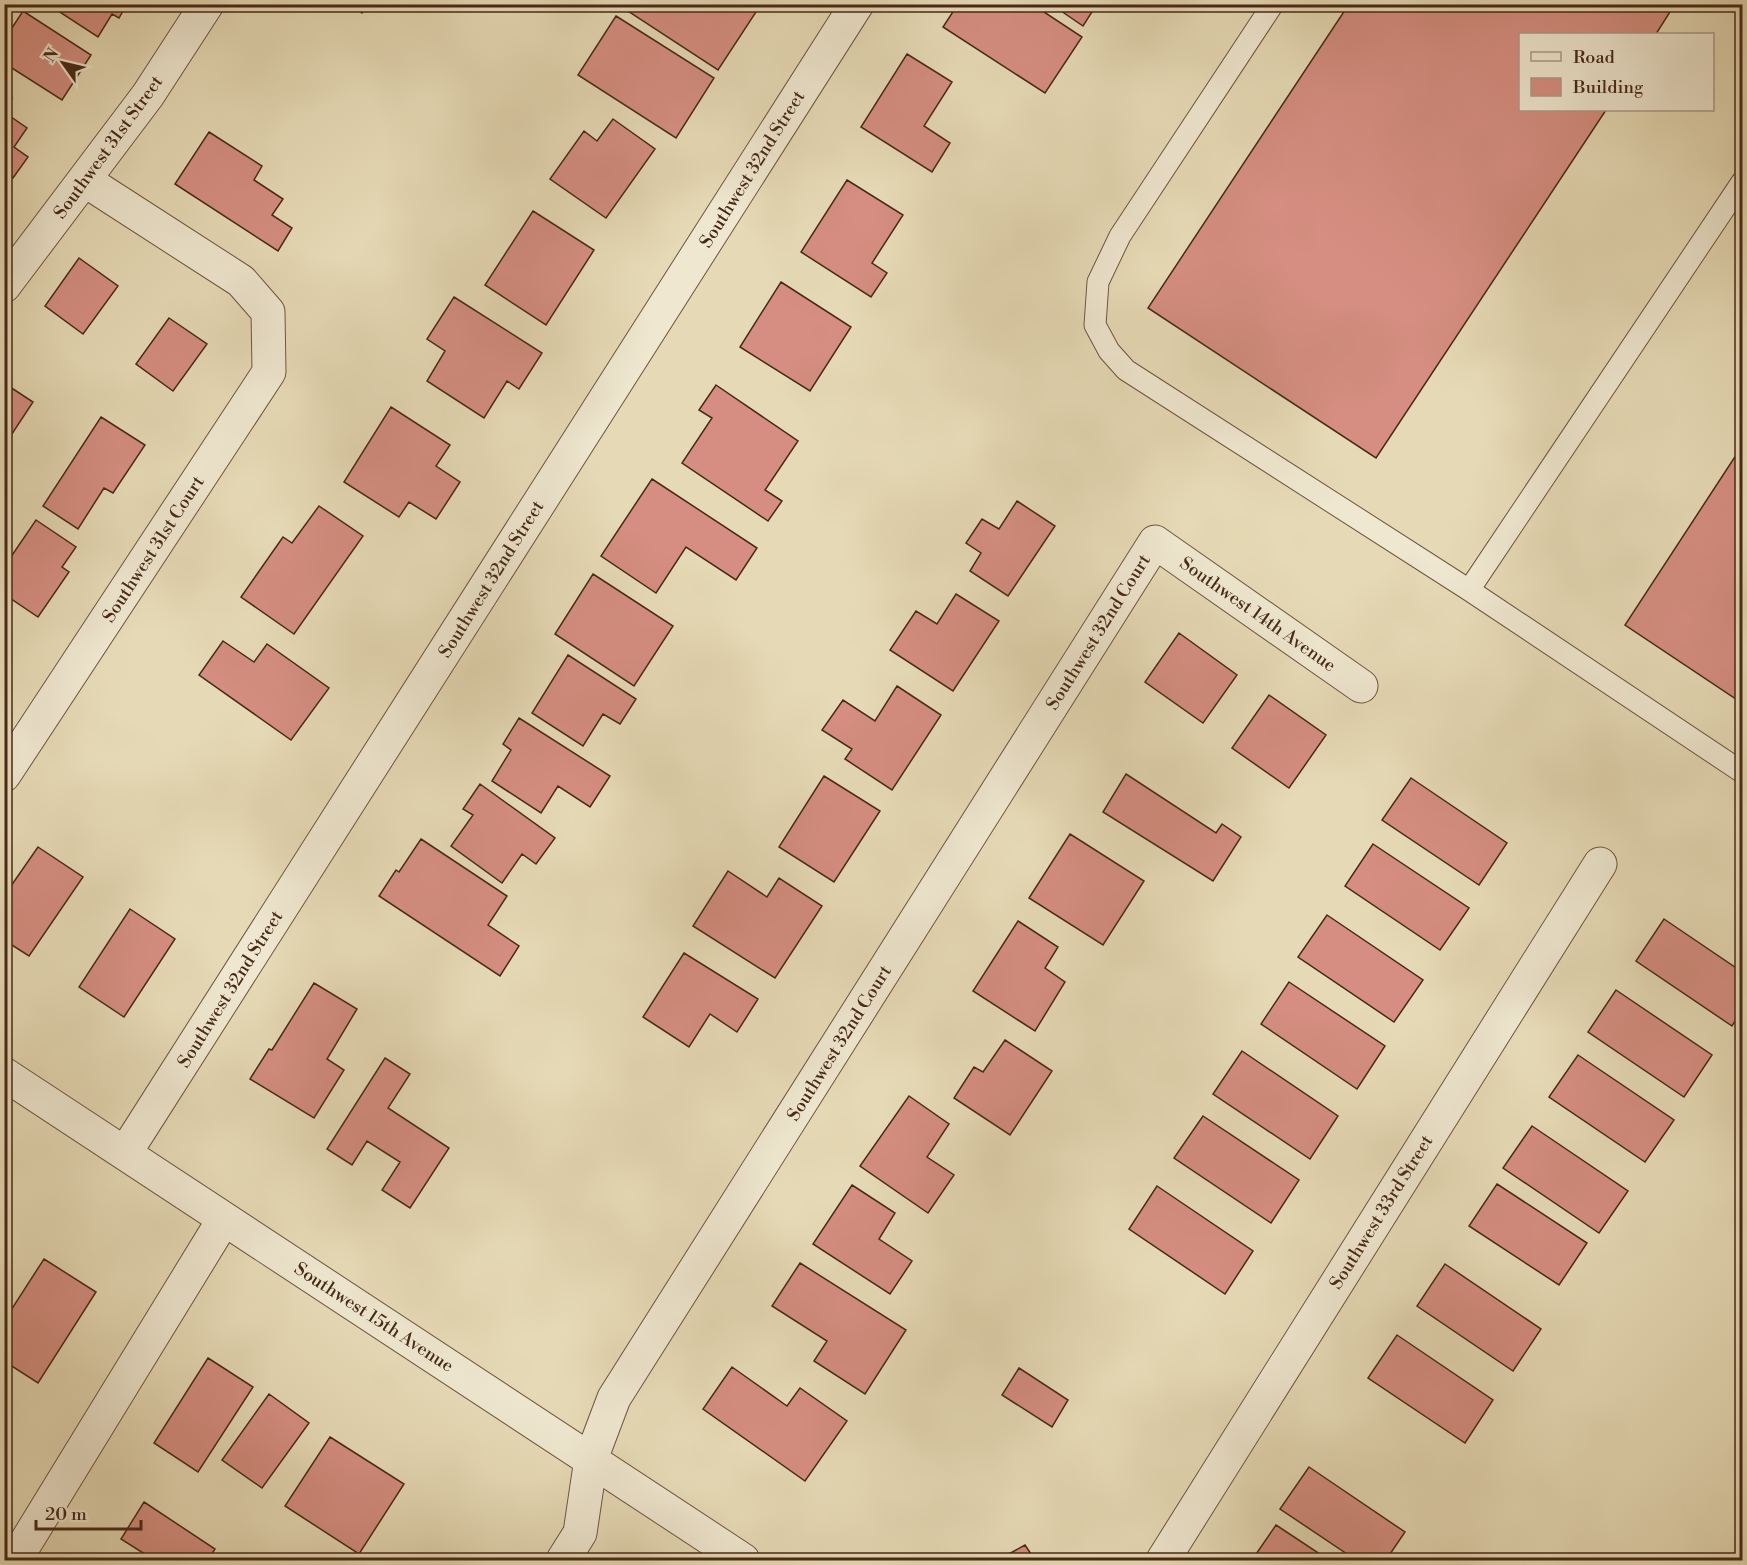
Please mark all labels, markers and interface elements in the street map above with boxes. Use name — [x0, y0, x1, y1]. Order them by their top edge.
north arrow — [33, 33, 93, 93]
legend — [1519, 33, 1714, 111]
text: N — [40, 44, 63, 66]
text: Road — [1573, 46, 1616, 69]
street label: Southwest 31st Street — [49, 71, 169, 224]
text: Building — [1572, 76, 1644, 99]
street label: Southwest 32nd Street — [695, 86, 811, 252]
street label: Southwest 31st Court — [97, 471, 210, 627]
street label: Southwest 32nd Street — [434, 496, 550, 662]
street label: Southwest 32nd Court — [1041, 549, 1156, 715]
street label: Southwest 14th Avenue — [1175, 552, 1340, 677]
street label: Southwest 32nd Street — [173, 906, 289, 1072]
street label: Southwest 32nd Court — [782, 960, 897, 1126]
street label: Southwest 33rd Street — [1325, 1130, 1439, 1294]
street label: Southwest 15th Avenue — [290, 1257, 458, 1378]
scale bar — [36, 1493, 141, 1531]
text: 20 m — [45, 1503, 87, 1526]

